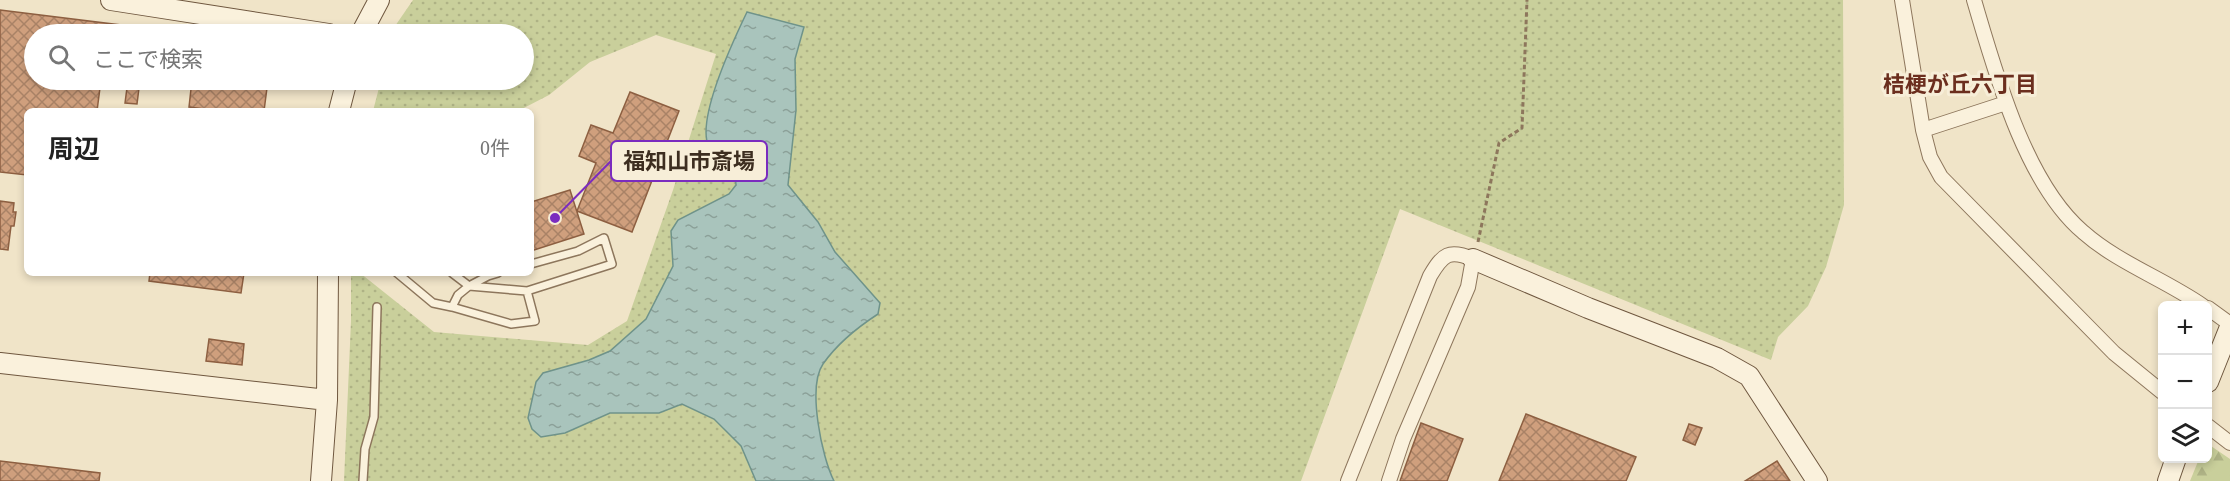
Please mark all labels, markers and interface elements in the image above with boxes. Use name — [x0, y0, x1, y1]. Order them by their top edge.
search box — [24, 24, 534, 90]
icon: search — [45, 41, 78, 74]
text: ここで検索 — [93, 44, 203, 74]
district label: 桔梗が丘六丁目 — [1883, 69, 2037, 99]
text: 周辺 — [48, 131, 100, 167]
text: 0件 — [480, 134, 510, 162]
callout: 福知山市斎場 — [611, 141, 767, 181]
text: 福知山市斎場 — [623, 146, 755, 176]
map controls — [2158, 301, 2212, 463]
button: + — [2158, 301, 2212, 355]
button: − — [2158, 355, 2212, 409]
button: layers — [2158, 409, 2212, 463]

